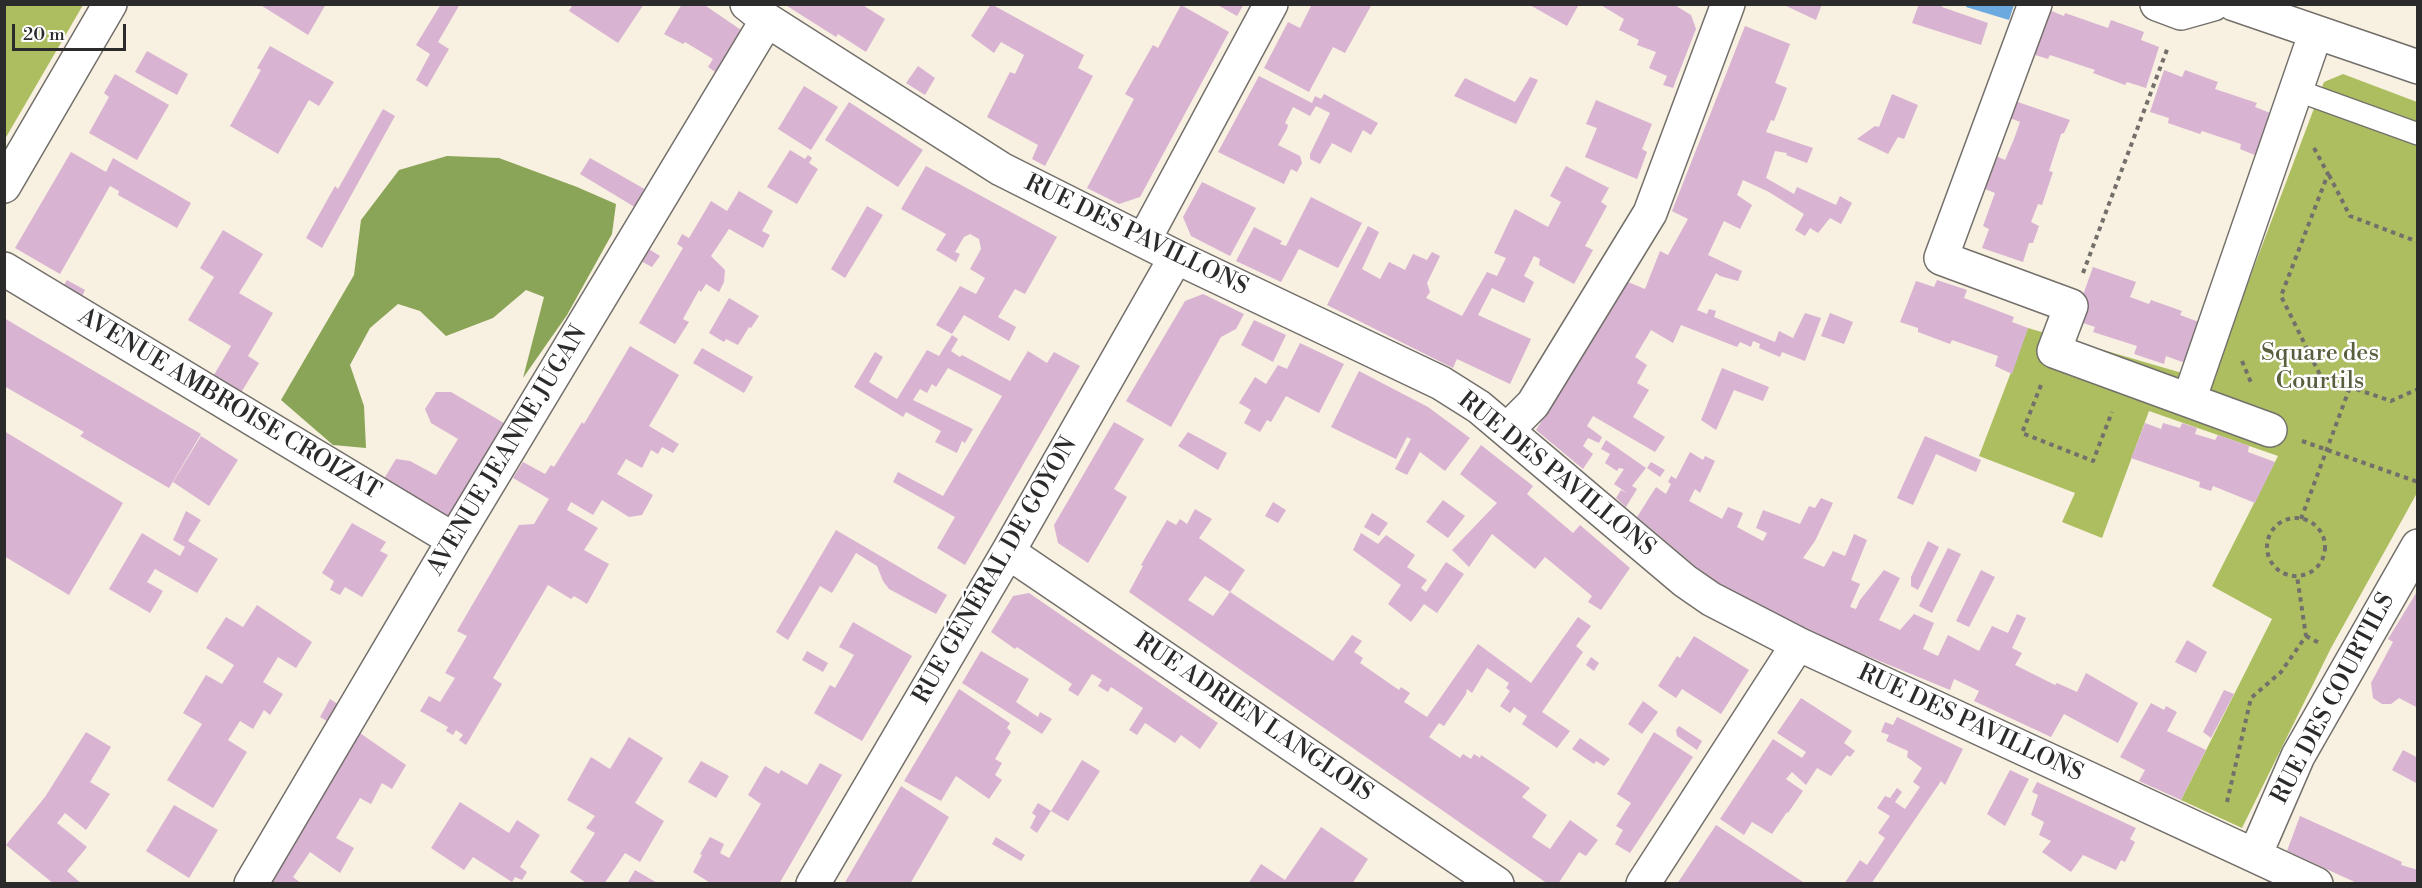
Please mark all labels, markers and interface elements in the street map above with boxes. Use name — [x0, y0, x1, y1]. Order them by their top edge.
scale bar — [15, 12, 129, 50]
text: 20 m — [23, 23, 65, 46]
street label: RUE DES PAVILLONS — [1019, 169, 1253, 303]
street label: AVENUE AMBROISE CROIZAT — [73, 303, 385, 507]
street label: AVENUE JEANNE JUGAN — [422, 321, 594, 581]
park label: Square des Courtils — [2261, 340, 2379, 396]
street label: RUE DES PAVILLONS — [1452, 387, 1660, 563]
street label: RUE GÉNÉRAL DE GOYON — [908, 433, 1084, 709]
street label: RUE DES COURTILS — [2266, 589, 2402, 809]
street label: RUE ADRIEN LANGLOIS — [1128, 627, 1378, 809]
street label: RUE DES PAVILLONS — [1853, 659, 2087, 789]

